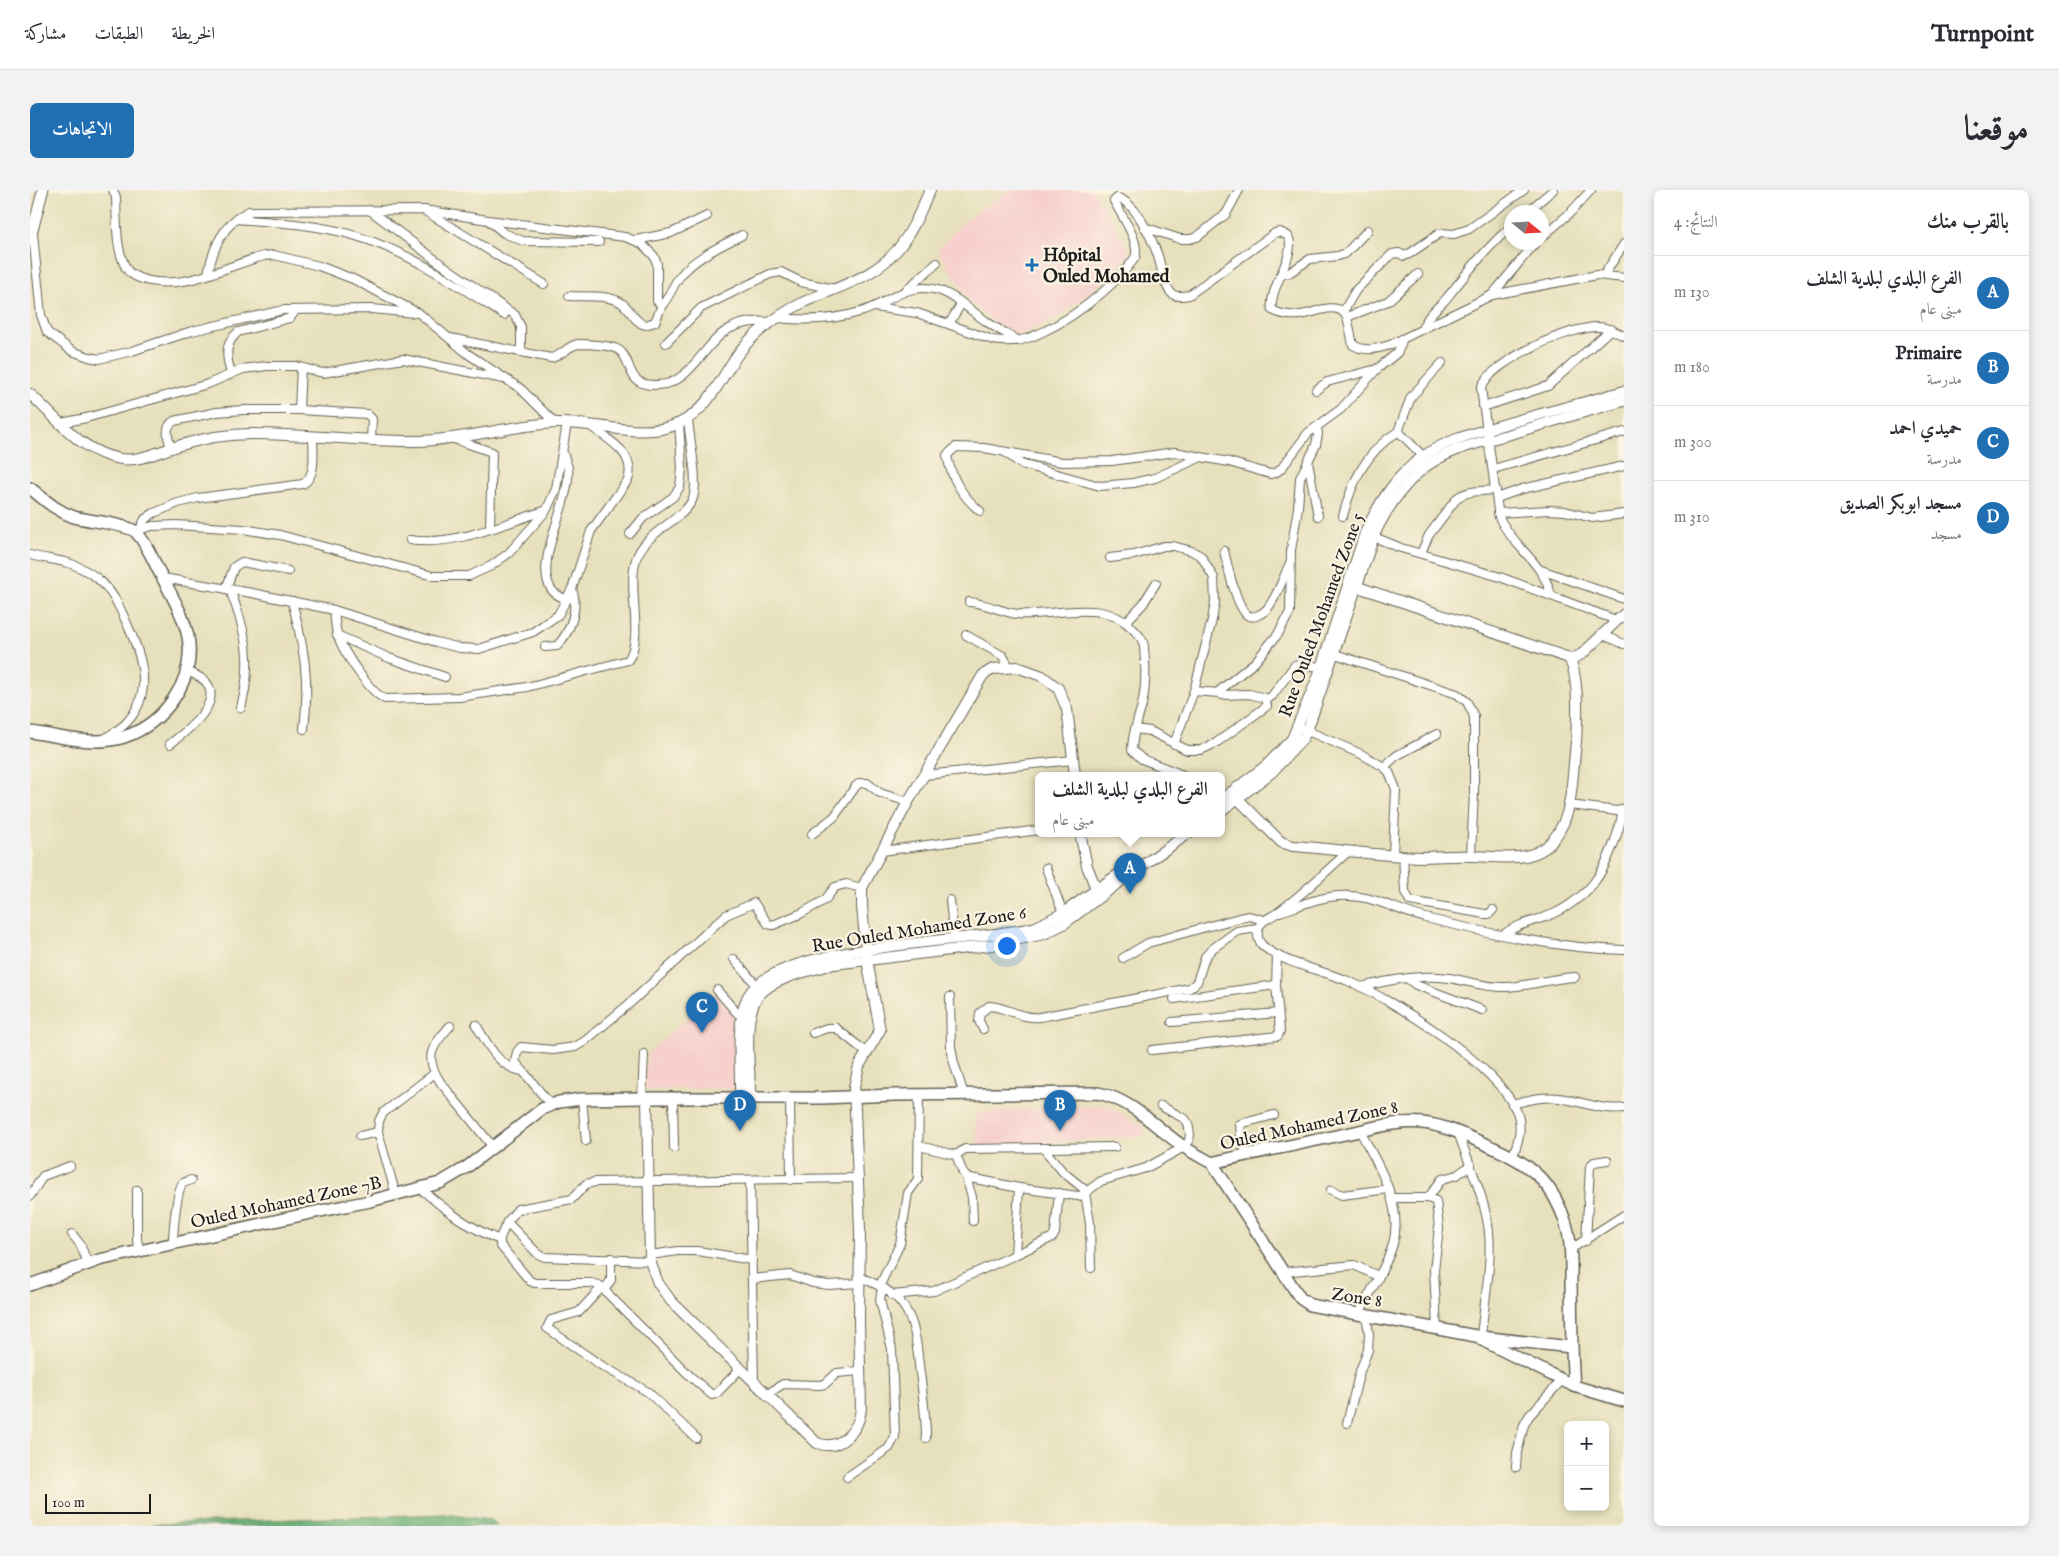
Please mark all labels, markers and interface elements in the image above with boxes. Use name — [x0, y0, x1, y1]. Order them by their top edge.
text: Turnpoint — [1931, 19, 2034, 50]
text: مشاركة — [25, 23, 66, 46]
text: الطبقات — [94, 23, 143, 46]
text: الخريطة — [171, 23, 215, 46]
button: الاتجاهات — [30, 103, 134, 158]
text: موقعنا — [1964, 107, 2029, 152]
north arrow — [1504, 205, 1549, 250]
text: بالقرب منك — [1927, 209, 2009, 236]
text: النتائج: 4 — [1674, 213, 1718, 233]
place label: Hôpital Ouled Mohamed — [1043, 245, 1170, 289]
marker: Hôpital Ouled Mohamed — [1025, 258, 1039, 272]
text: الفرع البلدي لبلدية الشلف — [1806, 267, 1962, 291]
text: 130 m — [1674, 283, 1710, 303]
text: A — [1988, 283, 1998, 303]
text: مبنى عام — [1920, 300, 1962, 320]
text: Primaire — [1895, 342, 1962, 366]
text: 180 m — [1674, 358, 1710, 378]
text: B — [1988, 358, 1998, 378]
text: مدرسة — [1927, 370, 1962, 390]
text: حميدي احمد — [1889, 417, 1962, 441]
text: 300 m — [1674, 433, 1712, 453]
text: C — [1987, 433, 1999, 453]
text: مدرسة — [1927, 450, 1962, 470]
text: مسجد ابوبكر الصديق — [1839, 492, 1962, 516]
text: 310 m — [1674, 508, 1710, 528]
text: D — [1987, 508, 1999, 528]
street label: Rue Ouled Mohamed Zone 5 — [1275, 510, 1370, 721]
text: مسجد — [1931, 525, 1962, 545]
popup — [1035, 772, 1225, 837]
text: الفرع البلدي لبلدية الشلف — [1052, 778, 1208, 802]
text: مبنى عام — [1052, 811, 1094, 831]
pin: A — [1114, 853, 1146, 894]
street label: Rue Ouled Mohamed Zone 6 — [810, 902, 1029, 959]
your location — [994, 933, 1020, 959]
pin: C — [686, 992, 718, 1033]
pin: D — [724, 1090, 756, 1131]
pin: B — [1044, 1090, 1076, 1131]
street label: Ouled Mohamed Zone 8 — [1218, 1096, 1400, 1157]
street label: Ouled Mohamed Zone 7B — [189, 1172, 384, 1235]
street label: Zone 8 — [1330, 1283, 1384, 1314]
map controls — [1564, 1421, 1609, 1511]
button: + — [1564, 1421, 1609, 1466]
button: − — [1564, 1466, 1609, 1511]
scale bar — [45, 1491, 151, 1514]
text: 100 m — [52, 1494, 85, 1512]

